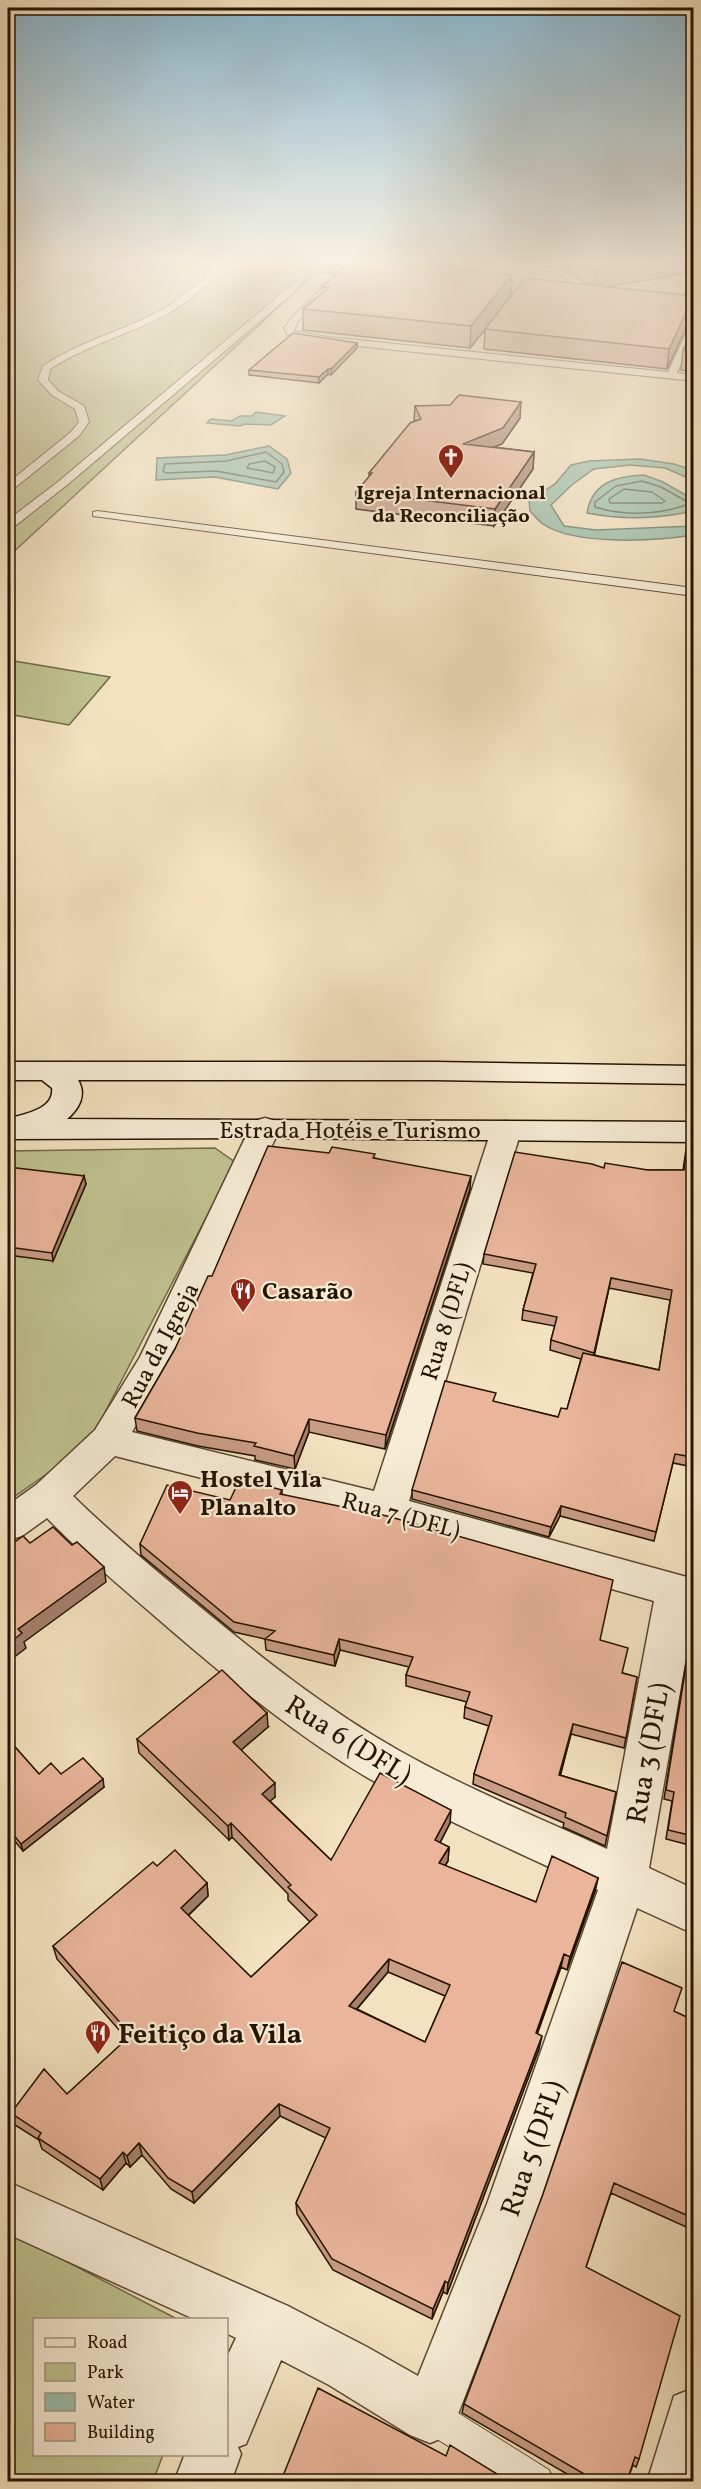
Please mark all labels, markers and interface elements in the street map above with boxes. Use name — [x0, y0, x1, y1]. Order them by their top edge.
church icon: Igreja Internacional da Reconciliação — [436, 442, 466, 480]
place label: Igreja Internacional da Reconciliação — [356, 480, 546, 531]
street label: Estrada Hotéis e Turismo — [219, 1115, 481, 1149]
street label: Rua 8 (DFL) — [414, 1258, 482, 1385]
restaurant icon: Casarão — [228, 1276, 258, 1314]
place label: Casarão — [262, 1276, 353, 1310]
street label: Rua da Igreja — [114, 1277, 209, 1415]
place label: Hostel Vila Planalto — [200, 1464, 322, 1526]
hotel icon: Hostel Vila Planalto — [165, 1478, 195, 1516]
street label: Rua 7 (DFL) — [337, 1485, 464, 1549]
street label: Rua 3 (DFL) — [618, 1680, 681, 1827]
street label: Rua 6 (DFL) — [277, 1687, 418, 1795]
place label: Feitiço da Vila — [118, 2016, 302, 2055]
restaurant icon: Feitiço da Vila — [83, 2018, 113, 2056]
street label: Rua 5 (DFL) — [492, 2075, 575, 2222]
legend — [33, 2318, 228, 2456]
text: Road — [87, 2331, 128, 2356]
text: Park — [87, 2361, 124, 2386]
text: Water — [87, 2391, 135, 2416]
text: Building — [87, 2421, 155, 2446]

